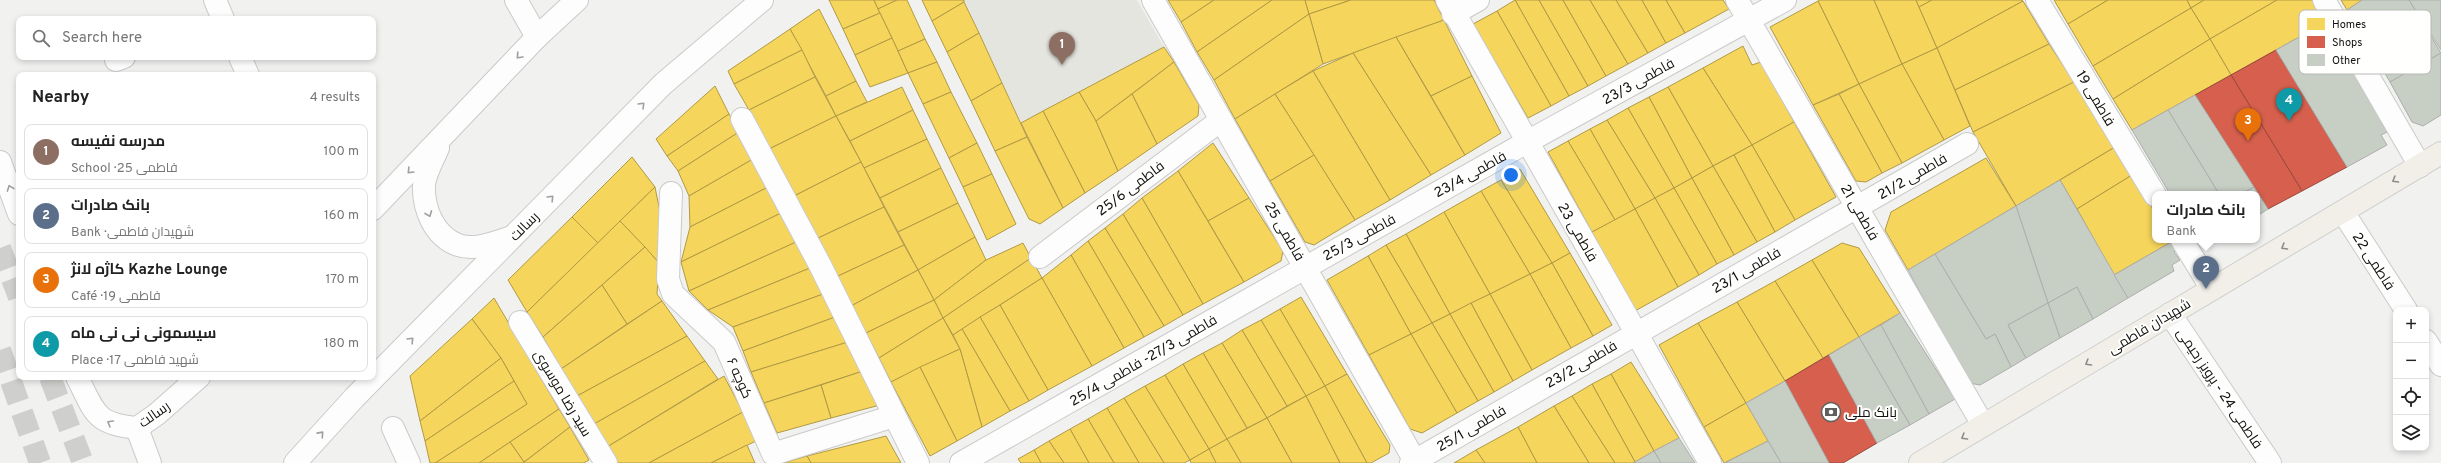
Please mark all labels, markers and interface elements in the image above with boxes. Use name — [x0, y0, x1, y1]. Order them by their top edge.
legend — [2299, 10, 2431, 74]
search box — [16, 16, 376, 60]
text: Homes — [2332, 18, 2366, 32]
icon: search — [30, 27, 52, 49]
text: Search here — [62, 29, 142, 48]
pin: 1 — [1049, 32, 1075, 65]
text: Shops — [2332, 36, 2362, 50]
one-way arrow — [517, 52, 524, 59]
text: Other — [2332, 54, 2361, 68]
street label: فاطمی 23/3 — [1600, 55, 1678, 109]
street label: فاطمی 19 — [2072, 68, 2118, 130]
text: Nearby — [32, 87, 89, 109]
pin: 4 — [2276, 88, 2302, 121]
text: 4 results — [310, 90, 360, 106]
one-way arrow — [637, 102, 645, 110]
pin: 3 — [2235, 108, 2261, 141]
text: مدرسه نفیسه — [71, 133, 165, 152]
text: 1 — [43, 144, 49, 160]
text: 100 m — [323, 144, 359, 160]
street label: فاطمی 23/4 — [1431, 148, 1510, 202]
street label: فاطمی 21/2 — [1875, 151, 1951, 204]
street label: فاطمی 25/6 — [1094, 158, 1168, 220]
text: School · فاطمی 25 — [71, 161, 178, 177]
your location — [1501, 165, 1521, 185]
one-way arrow — [407, 166, 415, 174]
one-way arrow — [2392, 176, 2399, 183]
street label: فاطمی 21 — [1836, 182, 1882, 244]
one-way arrow — [6, 185, 14, 192]
popup — [2152, 191, 2260, 243]
one-way arrow — [546, 195, 554, 203]
text: بانک صادرات — [71, 197, 150, 216]
street label: فاطمی 25 — [1260, 199, 1307, 264]
street label: فاطمی 23 — [1553, 200, 1600, 265]
text: بانک صادرات — [2167, 202, 2246, 221]
text: 2 — [42, 208, 50, 224]
text: 160 m — [324, 208, 359, 224]
street label: رسالت — [507, 209, 543, 245]
one-way arrow — [424, 210, 432, 217]
street label: فاطمی 25/3 — [1320, 211, 1399, 265]
text: Bank — [2167, 224, 2196, 240]
text: Bank · شهیدان فاطمی — [71, 225, 194, 241]
street label: فاطمی 22 — [2348, 230, 2398, 294]
one-way arrow — [2281, 242, 2288, 249]
street label: فاطمی 23/1 — [1709, 245, 1784, 298]
pin: 2 — [2193, 256, 2219, 289]
text: کاژه لانژ Kazhe Lounge — [71, 261, 228, 280]
text: 3 — [42, 272, 50, 288]
text: 170 m — [325, 272, 359, 288]
text: Café · فاطمی 19 — [71, 289, 161, 305]
street label: شهیدان فاطمی — [2105, 296, 2194, 359]
map controls — [2393, 307, 2429, 451]
button: + — [2393, 307, 2429, 343]
street label: فاطمی 27/3- فاطمی 25/4 — [1067, 312, 1221, 411]
text: سیسمونی نی نی ماه — [71, 325, 217, 344]
street label: فاطمی 24 - پرویز رحیمی — [2172, 325, 2265, 452]
text: 4 — [42, 336, 50, 352]
text: 180 m — [324, 336, 359, 352]
one-way arrow — [406, 337, 413, 345]
street label: فاطمی 23/2 — [1543, 338, 1621, 393]
button: − — [2393, 343, 2429, 379]
street label: سید رضا موسوی — [529, 347, 594, 440]
text: Place · شهید فاطمی 17 — [71, 353, 199, 369]
street label: کوچه ۶ — [722, 356, 755, 402]
one-way arrow — [2084, 359, 2092, 366]
button: locate — [2393, 379, 2429, 415]
street label: رسالت — [136, 398, 174, 432]
bank icon: بانک ملی — [1820, 401, 1842, 423]
street label: فاطمی 25/1 — [1434, 403, 1510, 456]
place label: بانک ملی — [1845, 405, 1897, 422]
button: layers — [2393, 415, 2429, 451]
one-way arrow — [107, 420, 114, 427]
one-way arrow — [316, 431, 324, 439]
one-way arrow — [1961, 432, 1968, 439]

